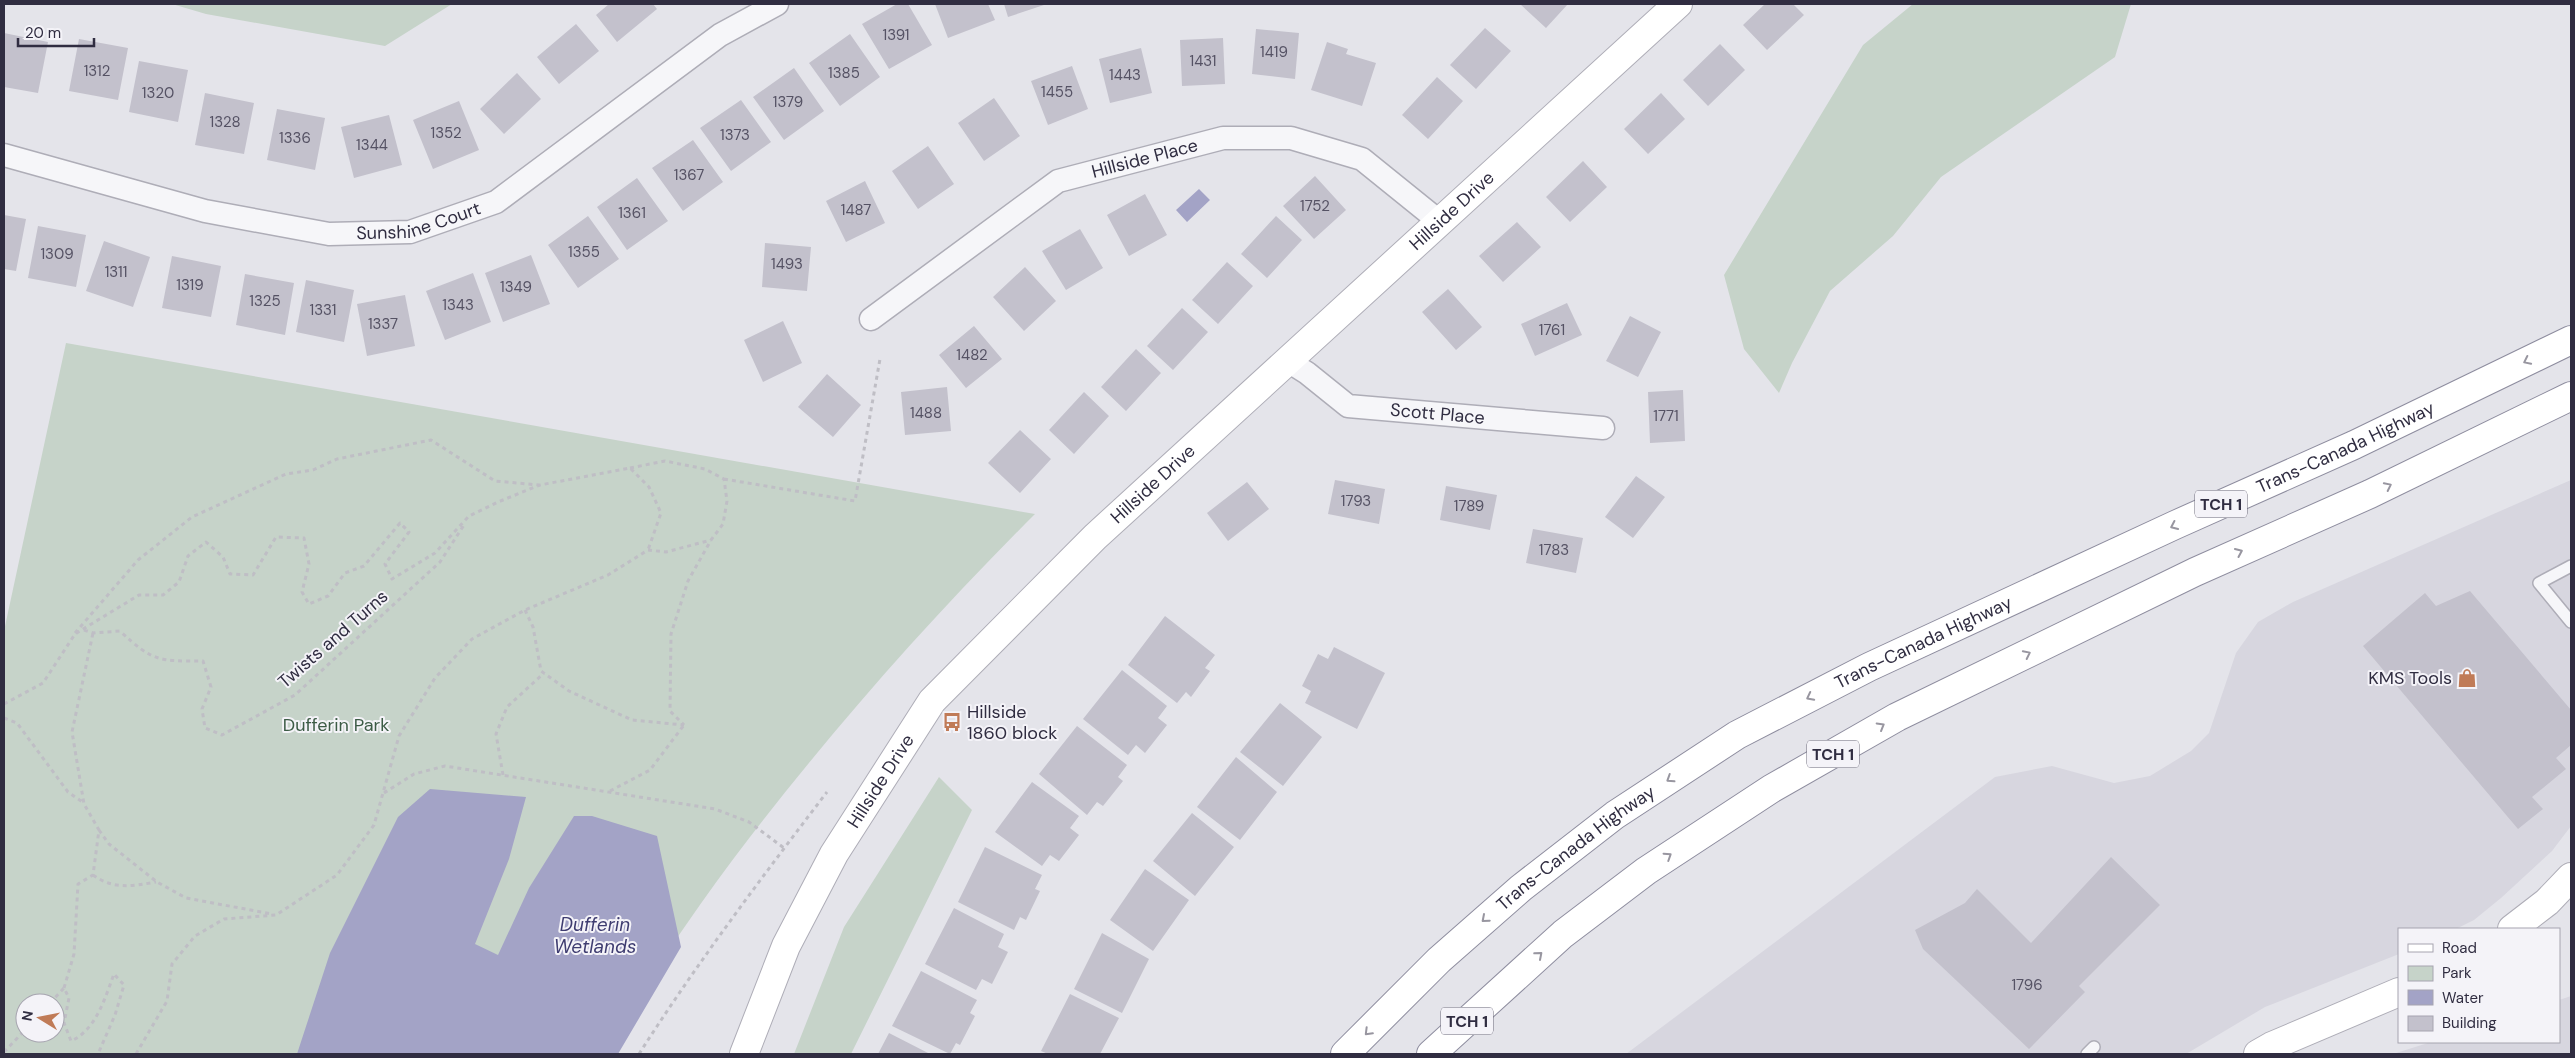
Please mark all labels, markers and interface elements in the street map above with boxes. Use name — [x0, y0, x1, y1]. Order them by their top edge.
scale bar — [18, 15, 94, 47]
text: 20 m — [25, 23, 61, 43]
house number: 1391 — [883, 25, 909, 45]
house number: 1419 — [1260, 42, 1288, 62]
house number: 1431 — [1189, 51, 1217, 71]
house number: 1312 — [84, 61, 110, 81]
house number: 1385 — [828, 63, 860, 83]
house number: 1443 — [1109, 65, 1141, 85]
house number: 1455 — [1041, 82, 1073, 102]
house number: 1320 — [142, 83, 174, 103]
house number: 1379 — [773, 92, 803, 112]
house number: 1328 — [209, 112, 241, 132]
house number: 1352 — [430, 123, 462, 143]
house number: 1373 — [720, 125, 750, 145]
house number: 1336 — [279, 128, 311, 148]
street label: Hillside Place — [1089, 133, 1201, 184]
house number: 1344 — [356, 135, 388, 155]
house number: 1367 — [674, 165, 704, 185]
street label: Hillside Drive — [1404, 166, 1499, 256]
street label: Sunshine Court — [356, 196, 484, 245]
house number: 1752 — [1300, 196, 1330, 216]
house number: 1487 — [841, 200, 871, 220]
house number: 1361 — [618, 203, 646, 223]
house number: 1355 — [568, 242, 600, 262]
house number: 1309 — [40, 244, 74, 264]
house number: 1493 — [771, 254, 803, 274]
house number: 1311 — [105, 262, 127, 282]
house number: 1319 — [176, 275, 204, 295]
house number: 1349 — [500, 277, 532, 297]
house number: 1325 — [249, 291, 281, 311]
house number: 1343 — [442, 295, 474, 315]
house number: 1331 — [310, 300, 336, 320]
house number: 1337 — [368, 314, 398, 334]
house number: 1761 — [1539, 320, 1565, 340]
house number: 1482 — [956, 345, 988, 365]
one-way arrow — [2523, 355, 2532, 366]
street label: Trans-Canada Highway — [2253, 396, 2438, 499]
street label: Scott Place — [1389, 398, 1486, 430]
house number: 1488 — [910, 403, 942, 423]
house number: 1771 — [1653, 406, 1679, 426]
street label: Hillside Drive — [1105, 439, 1200, 529]
one-way arrow — [2383, 481, 2392, 492]
road number: TCH 1 — [2195, 490, 2247, 518]
house number: 1793 — [1341, 491, 1371, 511]
house number: 1789 — [1454, 496, 1484, 516]
one-way arrow — [2170, 519, 2179, 530]
house number: 1783 — [1539, 540, 1569, 560]
one-way arrow — [2234, 548, 2243, 559]
street label: Twists and Turns — [273, 585, 393, 693]
street label: Trans-Canada Highway — [1830, 590, 2016, 695]
one-way arrow — [2022, 650, 2031, 660]
place label: KMS Tools — [2368, 666, 2452, 690]
shop icon: KMS Tools — [2456, 667, 2478, 689]
one-way arrow — [1807, 691, 1816, 701]
place label: Hillside 1860 block — [967, 700, 1057, 745]
bus stop icon: Hillside 1860 block — [941, 711, 963, 733]
park label: Dufferin Park — [283, 713, 389, 737]
one-way arrow — [1876, 722, 1885, 732]
street label: Hillside Drive — [842, 730, 920, 833]
road number: TCH 1 — [1807, 741, 1859, 768]
one-way arrow — [1666, 772, 1675, 782]
street label: Trans-Canada Highway — [1491, 780, 1660, 916]
one-way arrow — [1663, 853, 1672, 863]
water label: Dufferin Wetlands — [554, 912, 636, 959]
one-way arrow — [1482, 913, 1491, 922]
legend — [2398, 928, 2560, 1043]
text: Road — [2442, 938, 2477, 958]
one-way arrow — [1534, 952, 1543, 961]
text: Park — [2442, 963, 2472, 983]
house number: 1796 — [2011, 975, 2043, 995]
text: Water — [2442, 988, 2484, 1008]
north arrow — [15, 993, 65, 1043]
road number: TCH 1 — [1441, 1008, 1493, 1034]
text: N — [17, 1009, 37, 1022]
text: Building — [2442, 1013, 2497, 1033]
one-way arrow — [1365, 1026, 1374, 1035]

